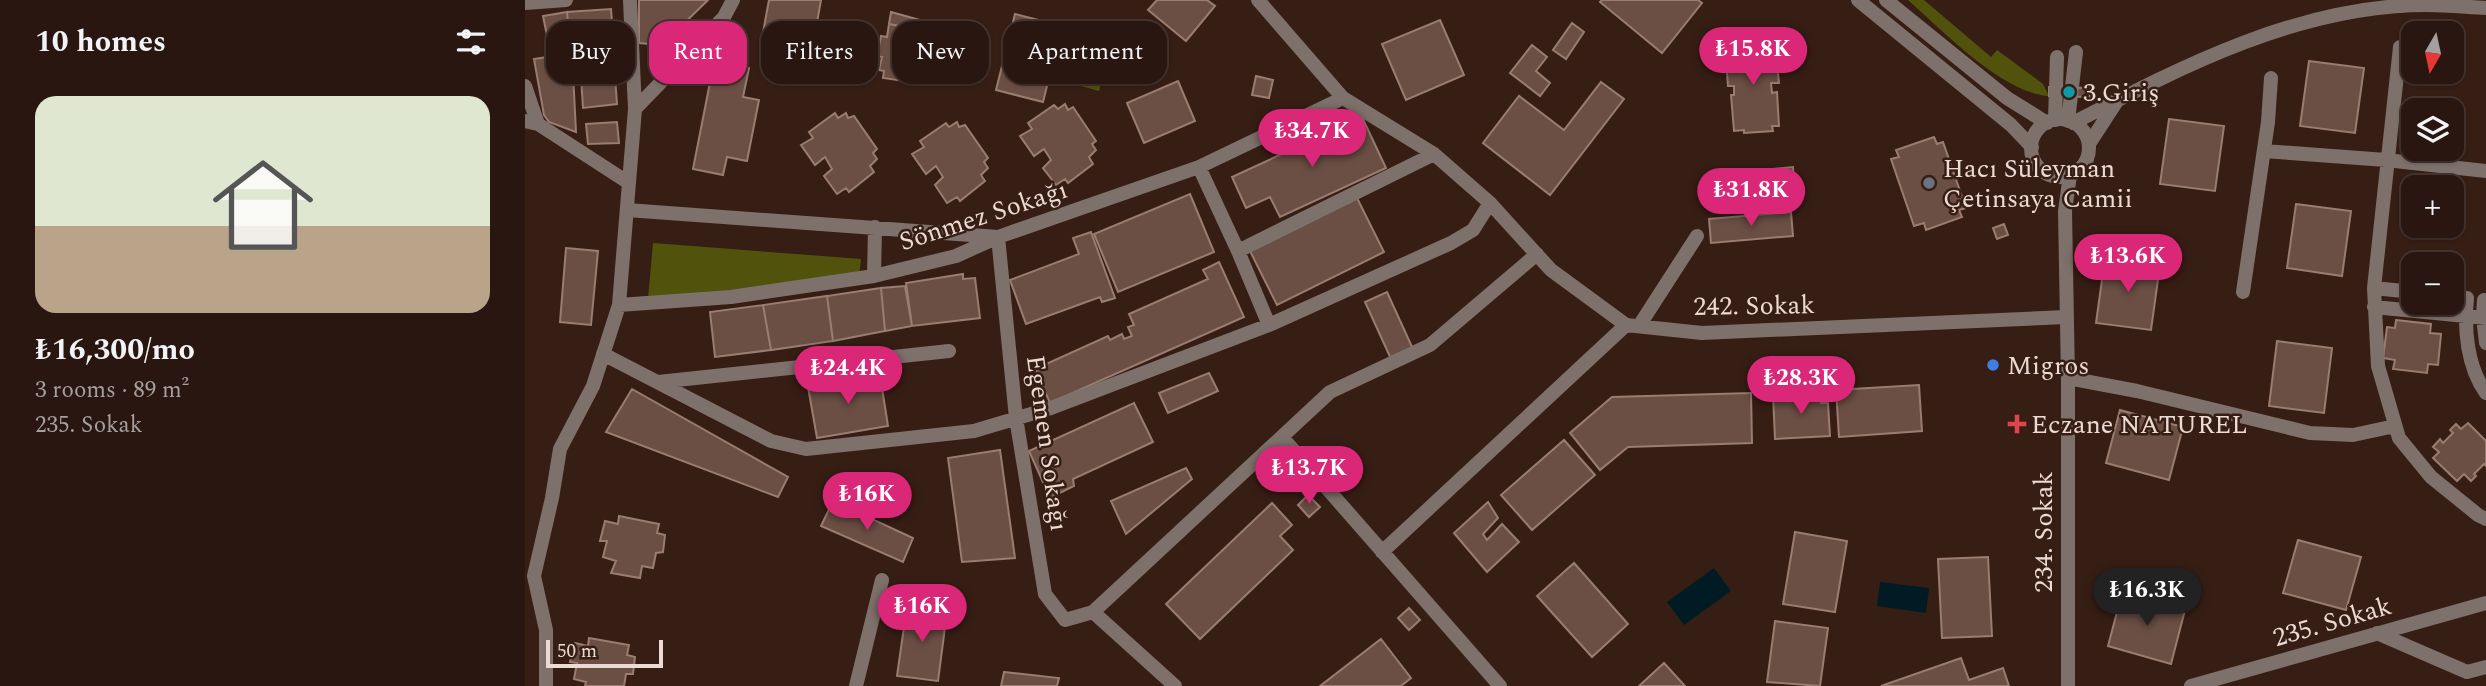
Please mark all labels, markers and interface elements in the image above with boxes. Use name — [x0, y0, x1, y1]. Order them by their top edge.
text: 10 homes — [35, 19, 166, 65]
chip: Buy — [546, 21, 635, 84]
chip: Rent — [649, 21, 747, 84]
chip: Filters — [761, 21, 878, 84]
chip: New — [892, 21, 989, 84]
chip: Apartment — [1003, 21, 1167, 84]
north arrow — [2401, 21, 2464, 84]
map controls — [2401, 21, 2464, 315]
icon: filters — [452, 23, 490, 61]
pin: ₺15.8K — [1696, 28, 1810, 87]
text: ₺15.8K — [1715, 32, 1791, 67]
place label: 3.Giriş — [2083, 73, 2160, 113]
marker: 3.Giriş — [2061, 84, 2077, 100]
button: layers — [2401, 98, 2464, 161]
pin: ₺34.7K — [1255, 110, 1369, 169]
text: ₺34.7K — [1274, 114, 1350, 149]
icon: home — [200, 142, 326, 268]
place label: Hacı Süleyman Çetinsaya Camii — [1943, 149, 2133, 219]
pin: ₺31.8K — [1694, 168, 1808, 228]
street label: Sönmez Sokağı — [894, 170, 1073, 262]
text: ₺31.8K — [1713, 173, 1789, 208]
marker: Hacı Süleyman Çetinsaya Camii — [1921, 175, 1937, 191]
button: + — [2401, 175, 2464, 238]
pin: ₺13.6K — [2071, 234, 2185, 294]
text: ₺13.6K — [2090, 239, 2166, 274]
button: − — [2401, 252, 2464, 315]
street label: 242. Sokak — [1693, 285, 1815, 327]
text: ₺16,300/mo — [35, 327, 195, 373]
pin: ₺24.4K — [791, 346, 905, 406]
place label: Migros — [2007, 346, 2090, 386]
text: ₺24.4K — [810, 351, 886, 386]
street label: Egemen Sokağı — [1015, 352, 1079, 534]
pin: ₺28.3K — [1744, 356, 1858, 416]
marker: Migros — [1985, 357, 2001, 373]
text: ₺28.3K — [1763, 361, 1839, 396]
text: 3 rooms · 89 m² — [35, 373, 189, 408]
place label: Eczane NATUREL — [2031, 405, 2248, 445]
text: 235. Sokak — [35, 408, 143, 443]
marker: Eczane NATUREL — [2009, 416, 2025, 432]
pin: ₺13.7K — [1252, 447, 1366, 506]
text: ₺13.7K — [1271, 451, 1347, 486]
street label: 234. Sokak — [2024, 471, 2064, 593]
pin: ₺16K — [826, 472, 908, 532]
text: ₺16K — [839, 477, 895, 512]
pin: ₺16.3K — [2090, 568, 2204, 628]
text: ₺16.3K — [2109, 573, 2185, 608]
pin: ₺16K — [881, 584, 963, 644]
street label: 235. Sokak — [2268, 586, 2396, 658]
text: ₺16K — [894, 589, 950, 624]
scale bar — [546, 637, 663, 669]
text: 50 m — [557, 637, 597, 666]

